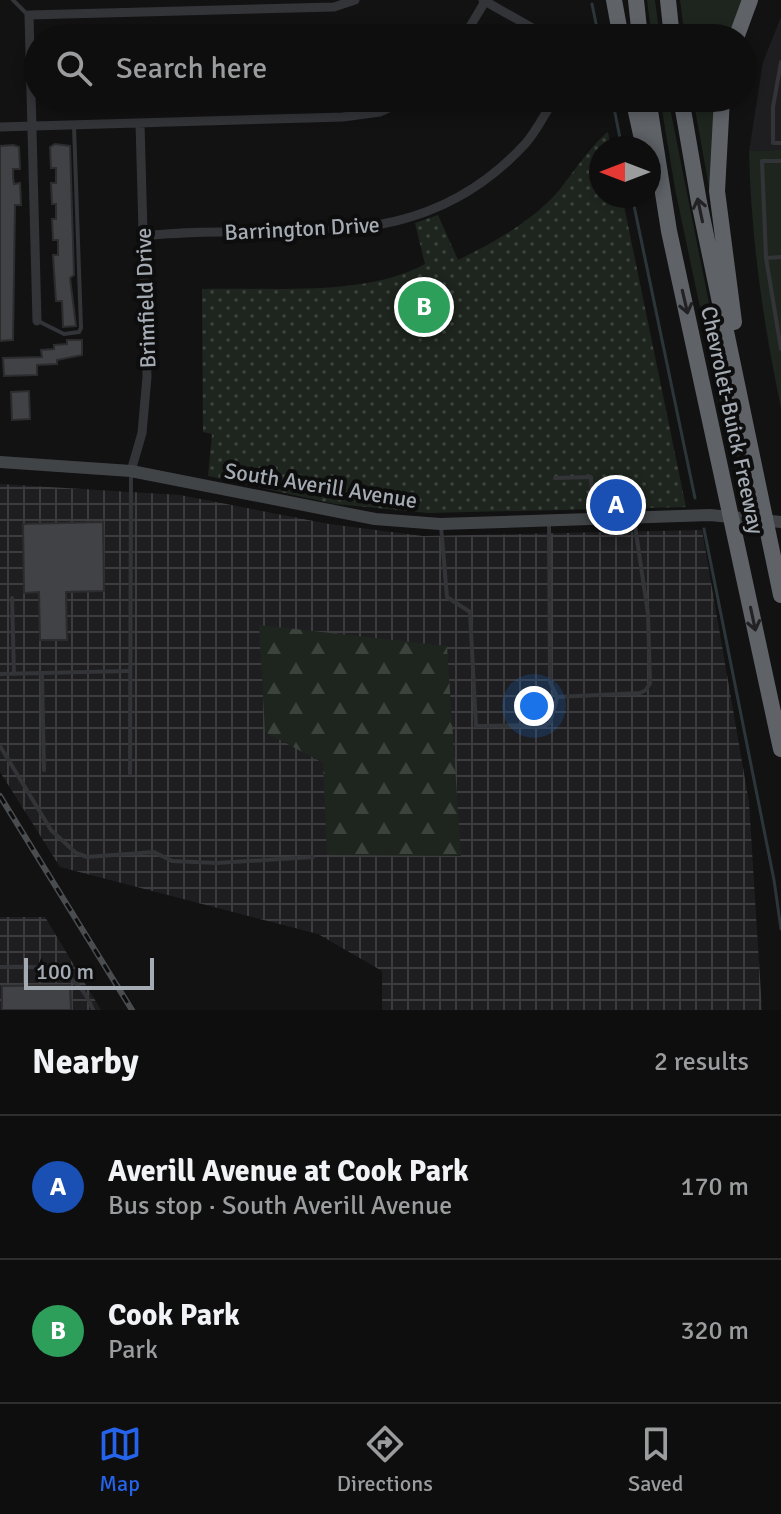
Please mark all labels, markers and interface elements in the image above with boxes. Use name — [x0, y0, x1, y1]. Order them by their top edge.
search box — [24, 24, 757, 112]
icon: search — [52, 46, 96, 90]
text: Search here — [116, 50, 267, 87]
north arrow — [589, 136, 661, 208]
one-way arrow — [692, 197, 707, 223]
street label: Barrington Drive — [224, 211, 380, 246]
street label: Brimfield Drive — [130, 227, 161, 369]
pin: B — [398, 277, 450, 337]
one-way arrow — [678, 288, 693, 314]
street label: Chevrolet-Buick Freeway — [695, 304, 770, 537]
street label: South Averill Avenue — [223, 457, 419, 514]
pin: A — [590, 475, 642, 535]
one-way arrow — [746, 605, 761, 631]
your location — [514, 686, 554, 726]
scale bar — [24, 954, 154, 990]
text: 100 m — [36, 958, 94, 985]
text: Nearby — [32, 1041, 139, 1083]
text: 2 results — [654, 1046, 749, 1078]
text: Averill Avenue at Cook Park — [108, 1153, 469, 1190]
text: A — [50, 1171, 66, 1203]
text: 170 m — [680, 1171, 749, 1203]
text: Bus stop · South Averill Avenue — [108, 1190, 452, 1222]
text: Cook Park — [108, 1297, 240, 1334]
text: B — [50, 1315, 66, 1347]
text: 320 m — [680, 1315, 749, 1347]
text: Park — [108, 1334, 158, 1366]
tab: Map — [98, 1422, 142, 1497]
tab: Directions — [337, 1422, 433, 1497]
tab: Saved — [628, 1422, 683, 1497]

